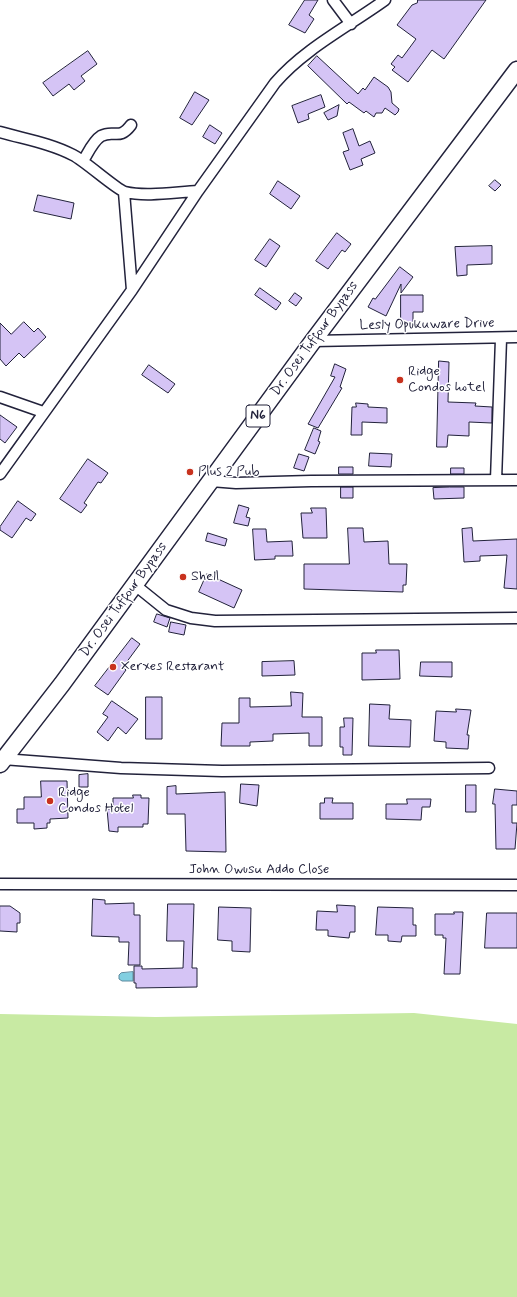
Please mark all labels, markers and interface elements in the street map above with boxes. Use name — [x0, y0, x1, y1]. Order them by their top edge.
street label: Dr. Osei Tuffour Bypass — [268, 278, 362, 400]
street label: Lesly Opukuware Drive — [359, 315, 495, 335]
place label: Ridge Condos hotel — [408, 364, 485, 396]
marker: Ridge Condos hotel — [395, 375, 405, 385]
road number: N6 — [246, 405, 270, 427]
place label: Plus 2 Pub — [198, 464, 260, 480]
marker: Plus 2 Pub — [185, 467, 195, 477]
street label: Dr. Osei Tuffour Bypass — [77, 539, 171, 661]
place label: Shell — [191, 569, 219, 585]
marker: Shell — [178, 572, 188, 582]
place label: Xerxes Restarant — [121, 659, 224, 675]
marker: Xerxes Restarant — [108, 662, 118, 672]
place label: Ridge Condos Hotel — [58, 785, 133, 818]
marker: Ridge Condos Hotel — [45, 796, 55, 806]
street label: John Owusu Addo Close — [189, 862, 329, 878]

